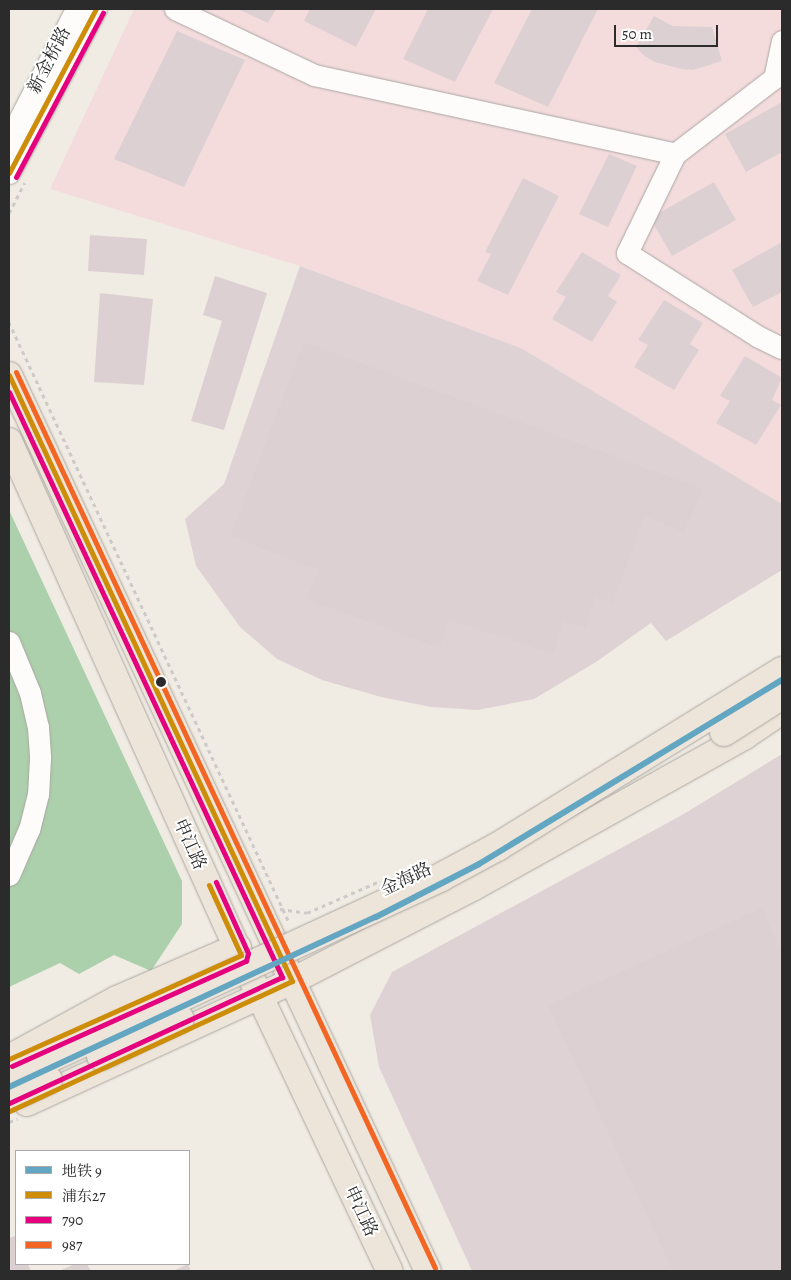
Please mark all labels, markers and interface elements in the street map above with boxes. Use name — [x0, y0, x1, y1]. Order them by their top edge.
scale bar — [616, 15, 720, 47]
street label: 新金桥路 — [23, 23, 75, 97]
text: 50 m — [622, 24, 652, 44]
unlabelled marker — [156, 677, 166, 687]
street label: 申江路 — [169, 815, 211, 873]
street label: 金海路 — [377, 858, 435, 900]
legend — [15, 1150, 190, 1265]
text: 地铁 9 — [62, 1161, 102, 1181]
street label: 申江路 — [340, 1182, 382, 1240]
text: 浦东27 — [62, 1186, 105, 1206]
text: 790 — [62, 1210, 83, 1230]
text: 987 — [62, 1235, 82, 1255]

